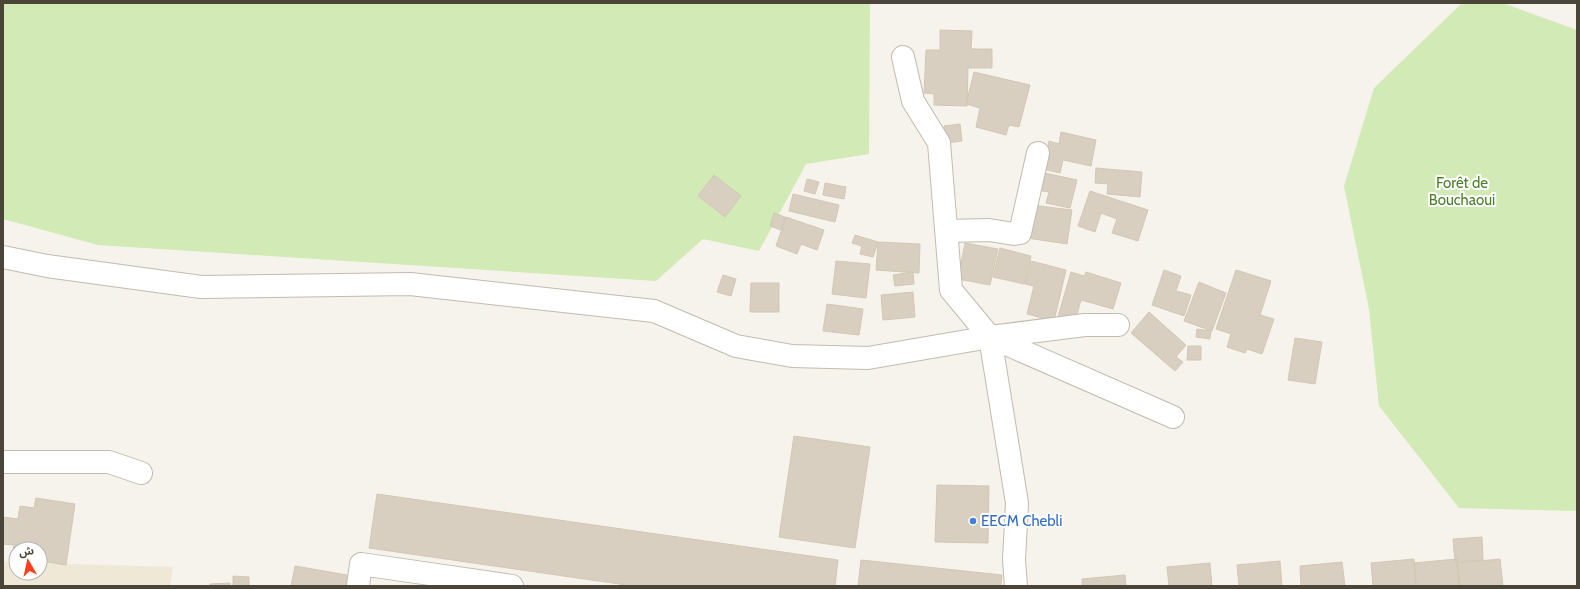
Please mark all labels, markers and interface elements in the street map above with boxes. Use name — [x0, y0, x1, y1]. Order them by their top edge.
park label: Forêt de Bouchaoui — [1429, 174, 1495, 209]
place label: EECM Chebli — [981, 512, 1062, 530]
marker: EECM Chebli — [968, 516, 978, 526]
north arrow — [8, 541, 48, 581]
text: ش — [18, 543, 35, 559]

